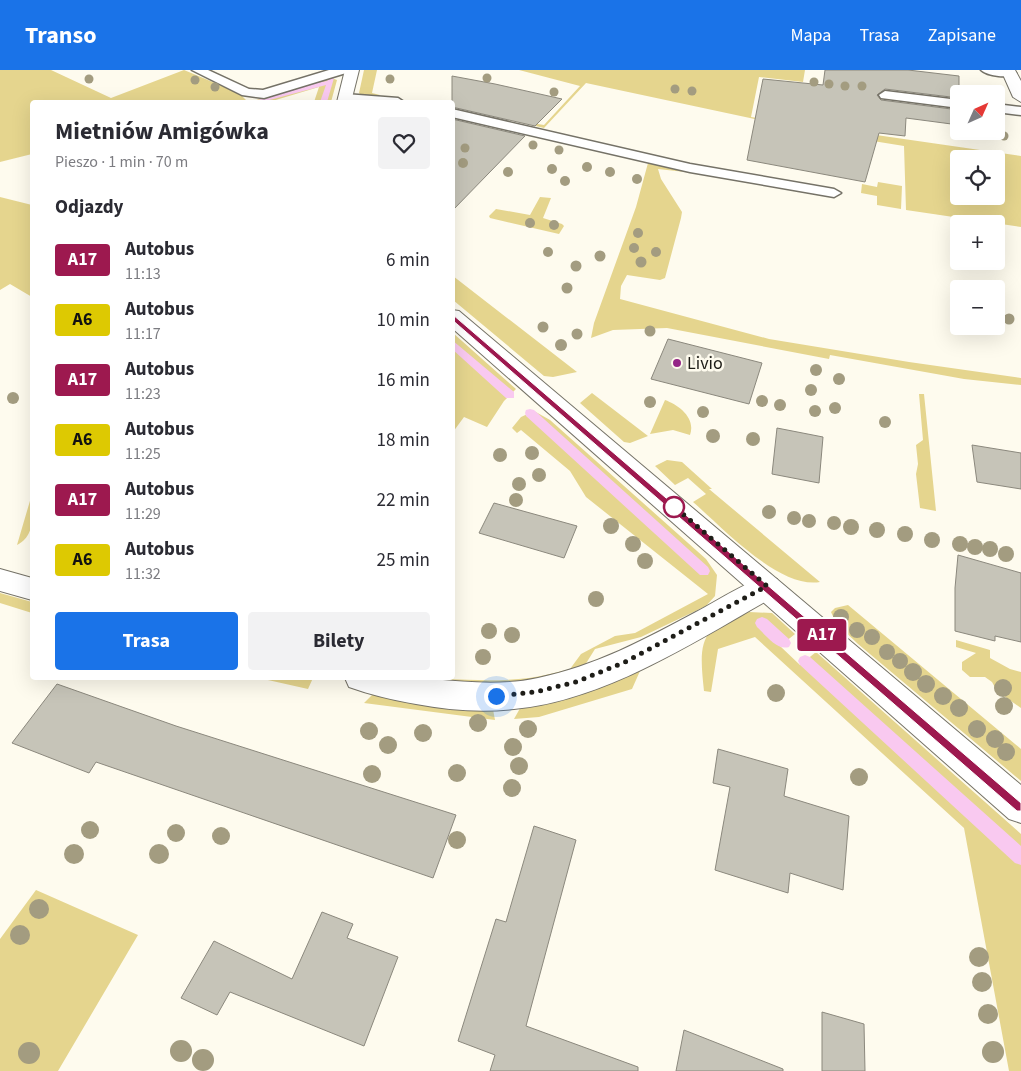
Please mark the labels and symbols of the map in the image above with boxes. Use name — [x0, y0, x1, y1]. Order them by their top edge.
north arrow — [950, 85, 1005, 140]
place label: Livio — [687, 351, 723, 376]
marker: Livio — [671, 357, 683, 369]
unlabelled marker — [663, 496, 685, 518]
line badge: A17 — [793, 619, 851, 651]
your location — [484, 684, 509, 709]

